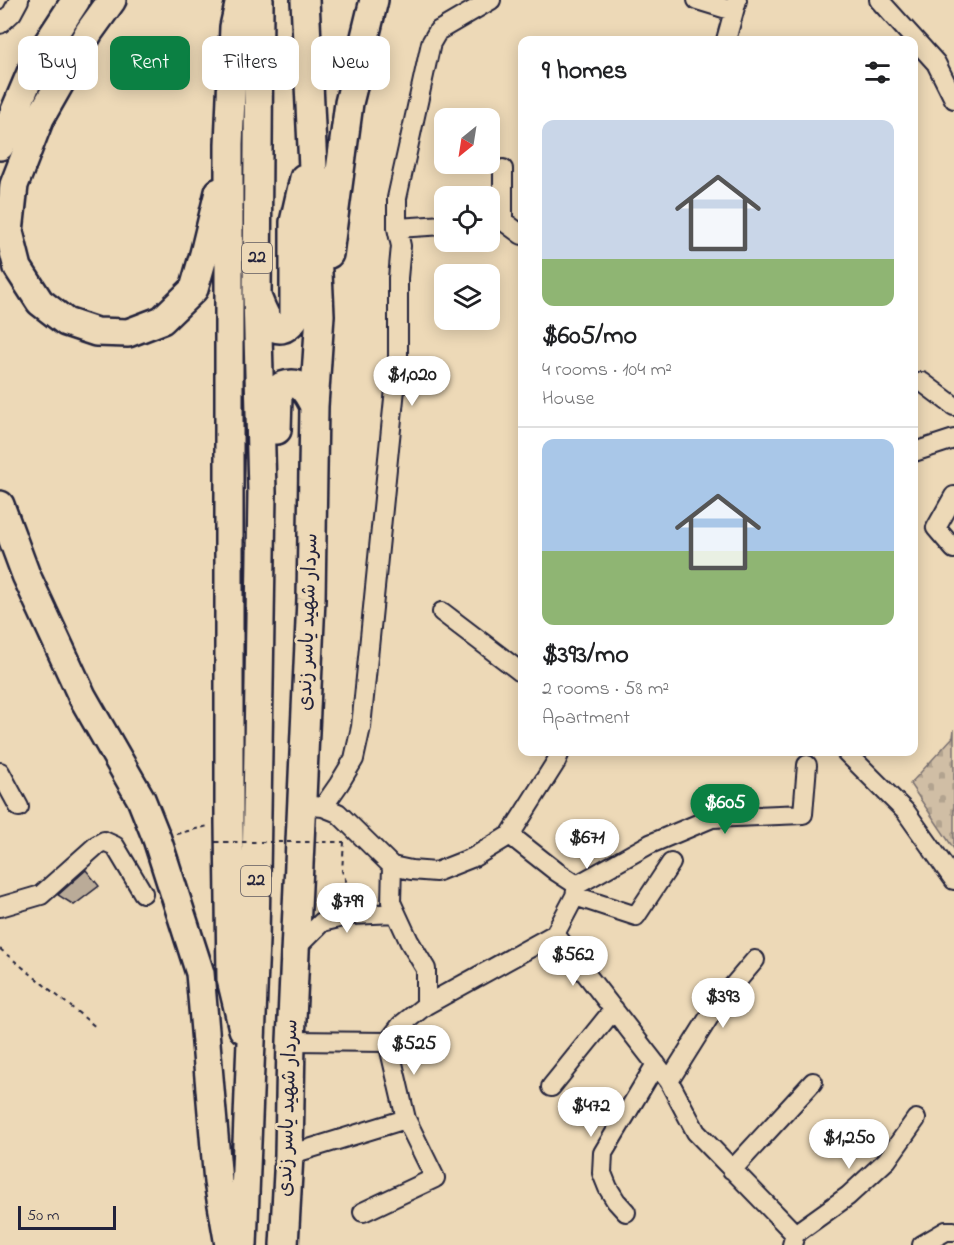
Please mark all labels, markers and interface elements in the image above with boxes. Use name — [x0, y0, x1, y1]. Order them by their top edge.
chip: Buy — [18, 36, 98, 90]
chip: Rent — [110, 36, 190, 90]
chip: Filters — [202, 36, 299, 90]
chip: New — [311, 36, 390, 90]
text: 9 homes — [542, 53, 627, 91]
icon: filters — [861, 56, 894, 89]
north arrow — [434, 108, 500, 174]
map controls — [434, 108, 500, 330]
icon: home — [664, 159, 772, 267]
button: locate — [434, 186, 500, 252]
road number: 22 — [242, 243, 272, 273]
button: layers — [434, 264, 500, 330]
text: $605/mo — [542, 318, 637, 356]
pin: $1,020 — [363, 356, 461, 407]
text: 4 rooms · 104 m² — [542, 356, 672, 385]
text: $1,020 — [387, 361, 437, 390]
text: House — [542, 385, 595, 414]
icon: home — [664, 478, 772, 586]
street label: سردار شهید یاسر زندی — [291, 533, 327, 711]
text: $393/mo — [542, 637, 629, 675]
text: 2 rooms · 58 m² — [542, 675, 669, 704]
text: Apartment — [542, 704, 630, 733]
pin: $605 — [689, 784, 761, 835]
text: $605 — [705, 789, 745, 818]
pin: $671 — [551, 819, 623, 870]
text: $671 — [569, 824, 605, 853]
road number: 22 — [241, 866, 271, 896]
pin: $799 — [311, 883, 383, 934]
text: $799 — [331, 888, 363, 917]
pin: $562 — [537, 936, 609, 987]
text: $562 — [552, 941, 594, 970]
pin: $393 — [687, 978, 759, 1029]
text: $393 — [706, 983, 740, 1012]
street label: سردار شهید یاسر زندی — [271, 1019, 307, 1197]
pin: $525 — [378, 1025, 450, 1076]
text: $525 — [392, 1030, 436, 1059]
pin: $472 — [555, 1087, 627, 1138]
text: $472 — [572, 1092, 610, 1121]
pin: $1,250 — [800, 1119, 898, 1170]
text: $1,250 — [823, 1124, 875, 1153]
scale bar — [18, 1203, 116, 1230]
text: 50 m — [27, 1204, 59, 1228]

